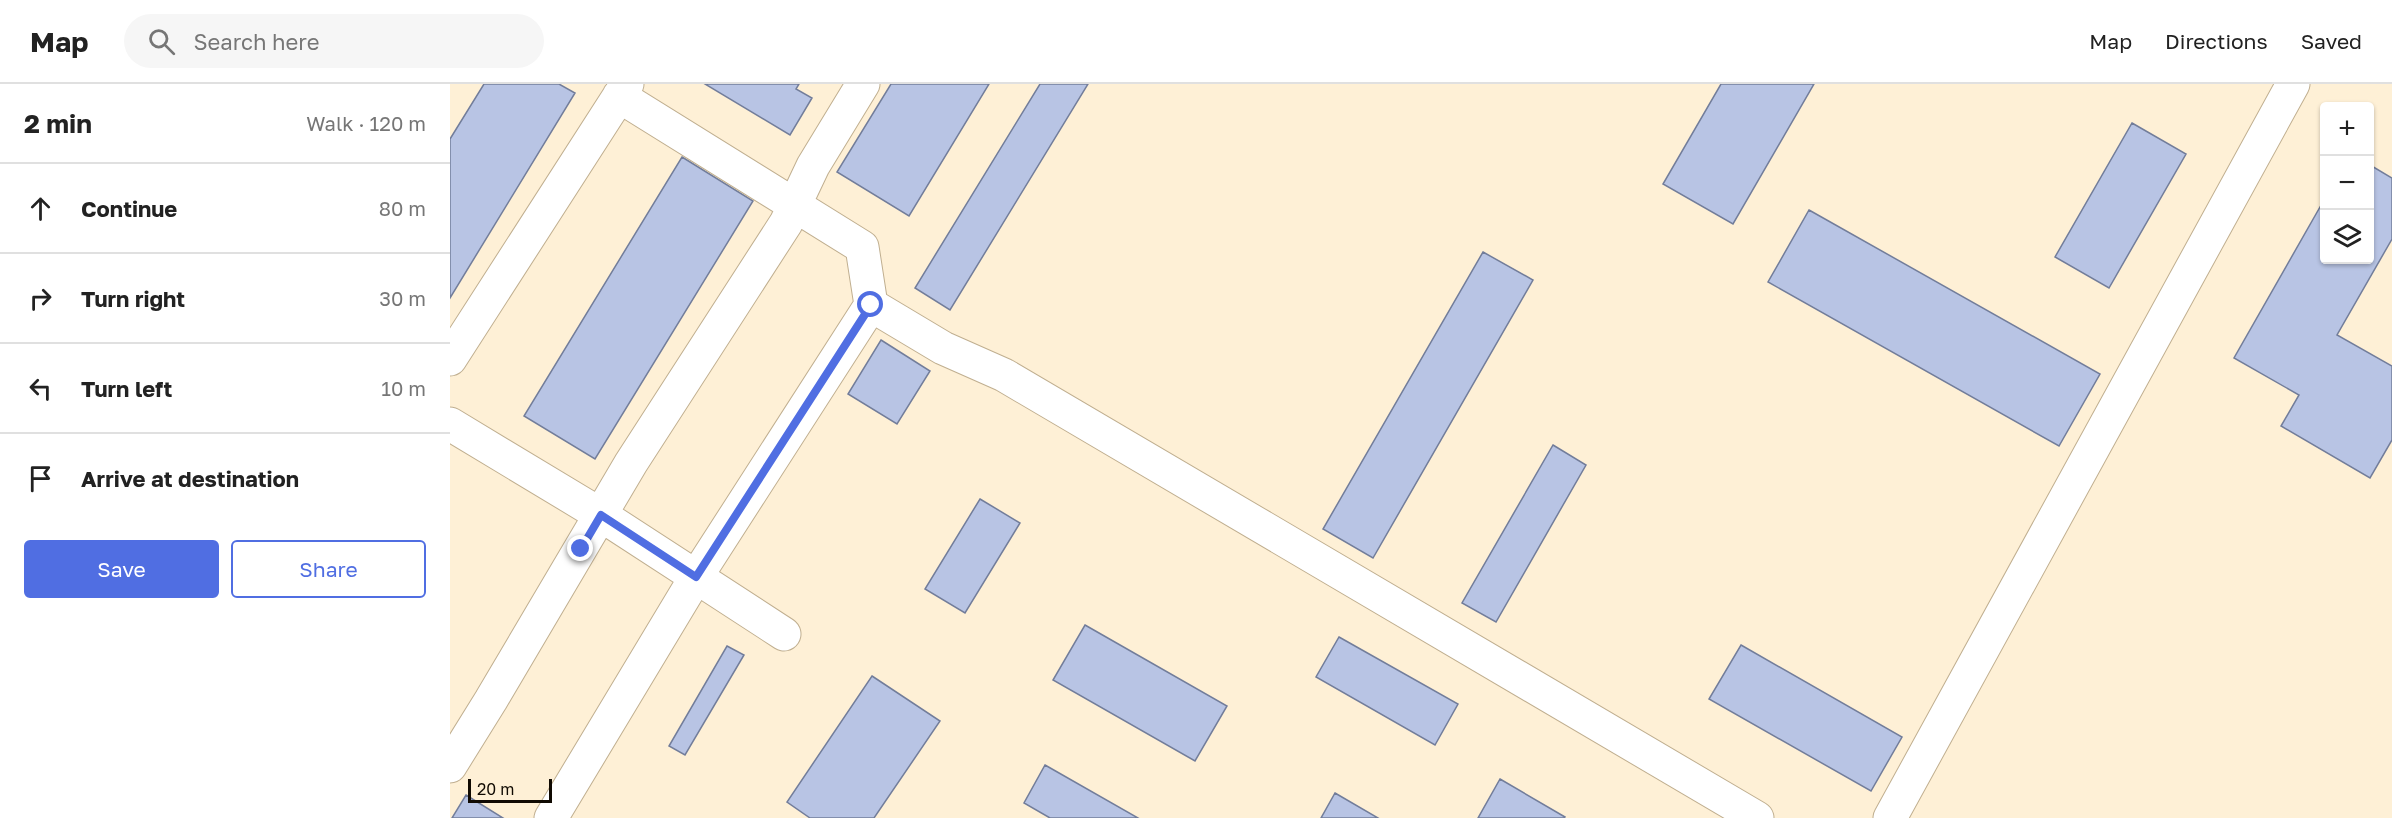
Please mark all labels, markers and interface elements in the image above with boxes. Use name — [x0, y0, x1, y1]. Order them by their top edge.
search box — [124, 14, 544, 68]
text: Map — [30, 25, 88, 58]
icon: search — [145, 25, 178, 58]
text: Search here — [193, 28, 319, 55]
text: Map — [2089, 28, 2132, 54]
text: Directions — [2165, 28, 2268, 54]
text: Saved — [2301, 28, 2362, 54]
map controls — [2320, 102, 2374, 264]
button: + — [2320, 102, 2374, 156]
text: 2 min — [24, 108, 92, 139]
text: Walk · 120 m — [306, 111, 426, 135]
button: − — [2320, 156, 2374, 210]
icon: ahead — [24, 192, 57, 225]
text: Continue — [81, 195, 177, 222]
text: 80 m — [379, 196, 426, 220]
button: layers — [2320, 210, 2374, 264]
icon: right — [24, 282, 57, 315]
text: Turn right — [81, 285, 185, 312]
text: 30 m — [379, 286, 426, 310]
route start — [857, 291, 883, 317]
icon: left — [24, 372, 57, 405]
text: Turn left — [81, 375, 172, 402]
text: 10 m — [381, 376, 426, 400]
icon: arrive — [24, 462, 57, 495]
text: Arrive at destination — [81, 465, 299, 492]
route end — [567, 535, 593, 561]
button: Save — [24, 540, 219, 598]
button: Share — [231, 540, 426, 598]
scale bar — [468, 776, 552, 804]
text: 20 m — [477, 779, 514, 799]

